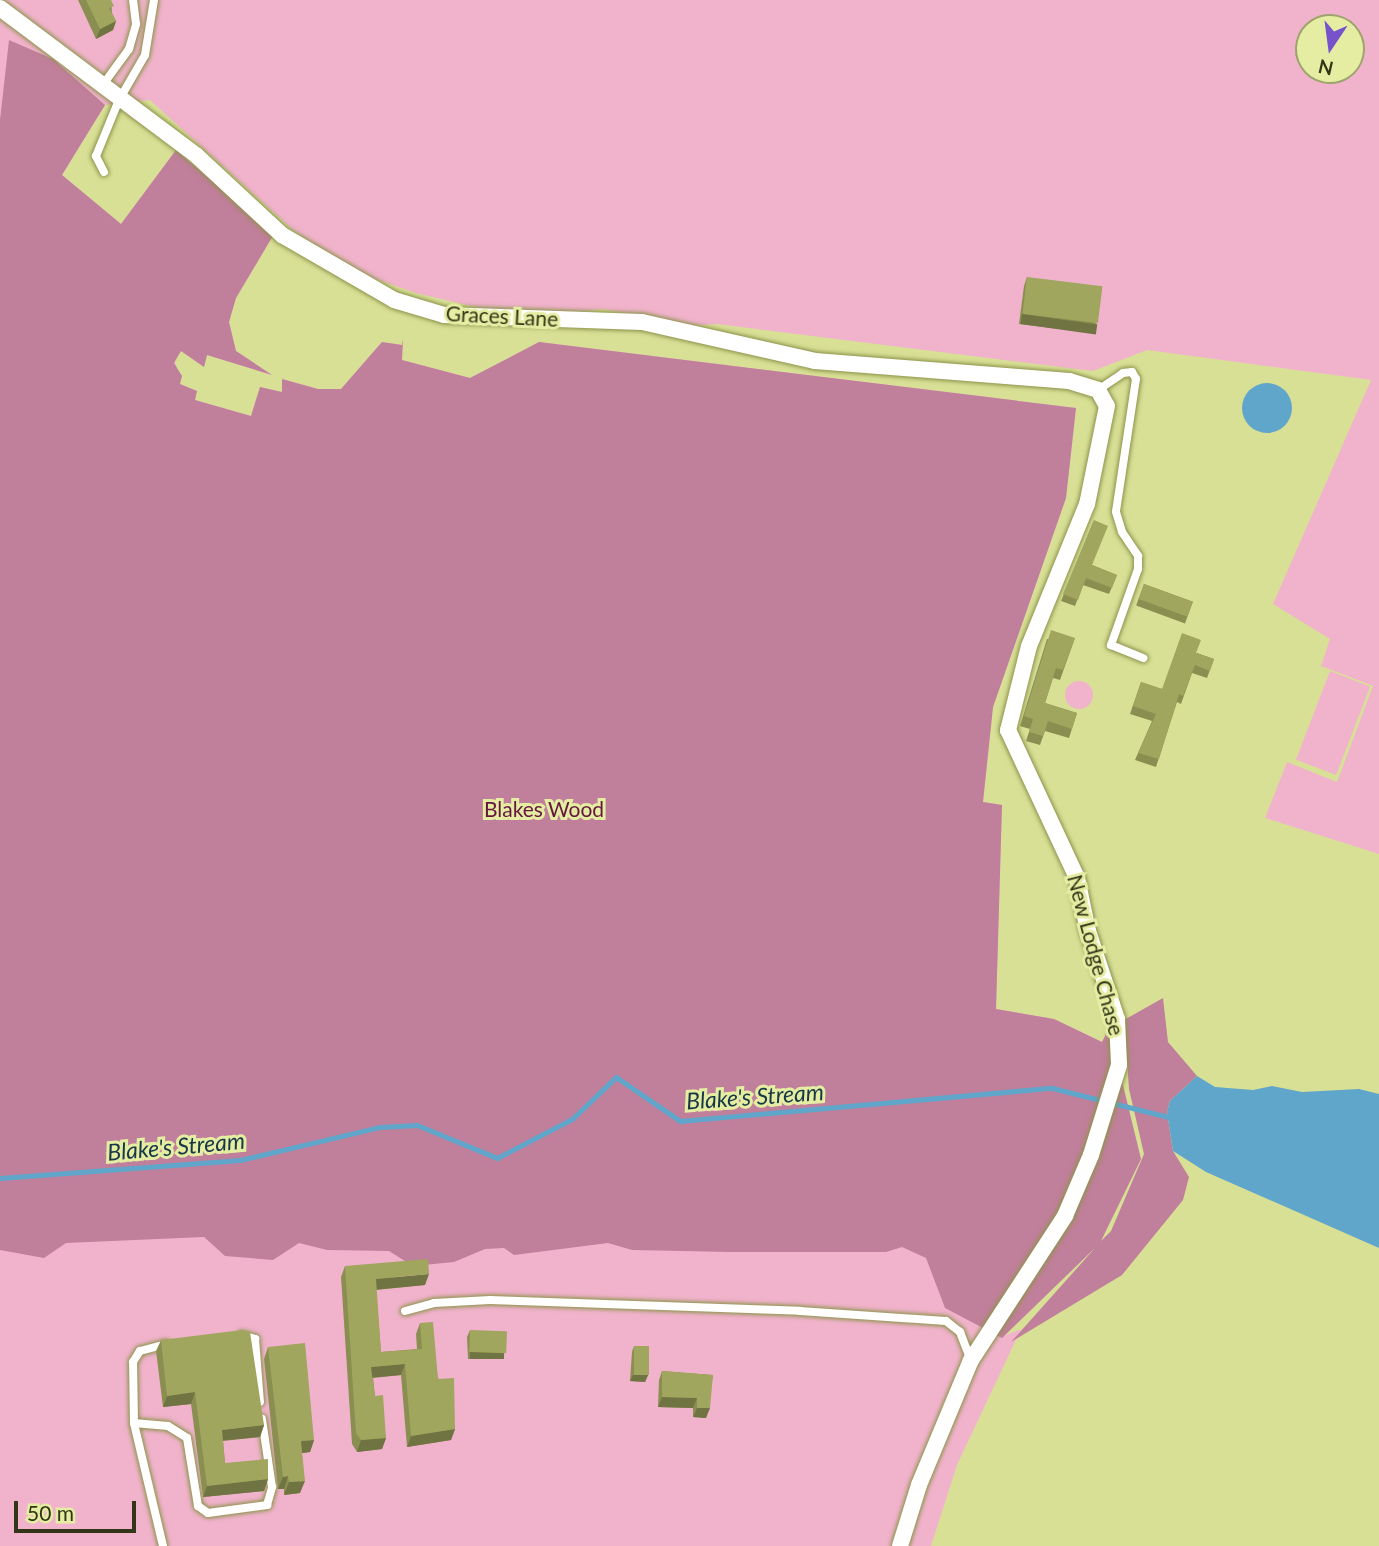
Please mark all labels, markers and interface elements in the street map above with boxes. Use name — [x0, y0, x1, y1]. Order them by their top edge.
north arrow — [1295, 14, 1365, 84]
text: N — [1316, 55, 1335, 81]
street label: Graces Lane — [445, 300, 559, 332]
park label: Blakes Wood — [484, 796, 604, 822]
street label: New Lodge Chase — [1062, 872, 1130, 1038]
water label: Blake's Stream — [685, 1077, 825, 1115]
water label: Blake's Stream — [106, 1126, 246, 1166]
scale bar — [18, 1486, 140, 1530]
text: 50 m — [27, 1500, 74, 1525]

